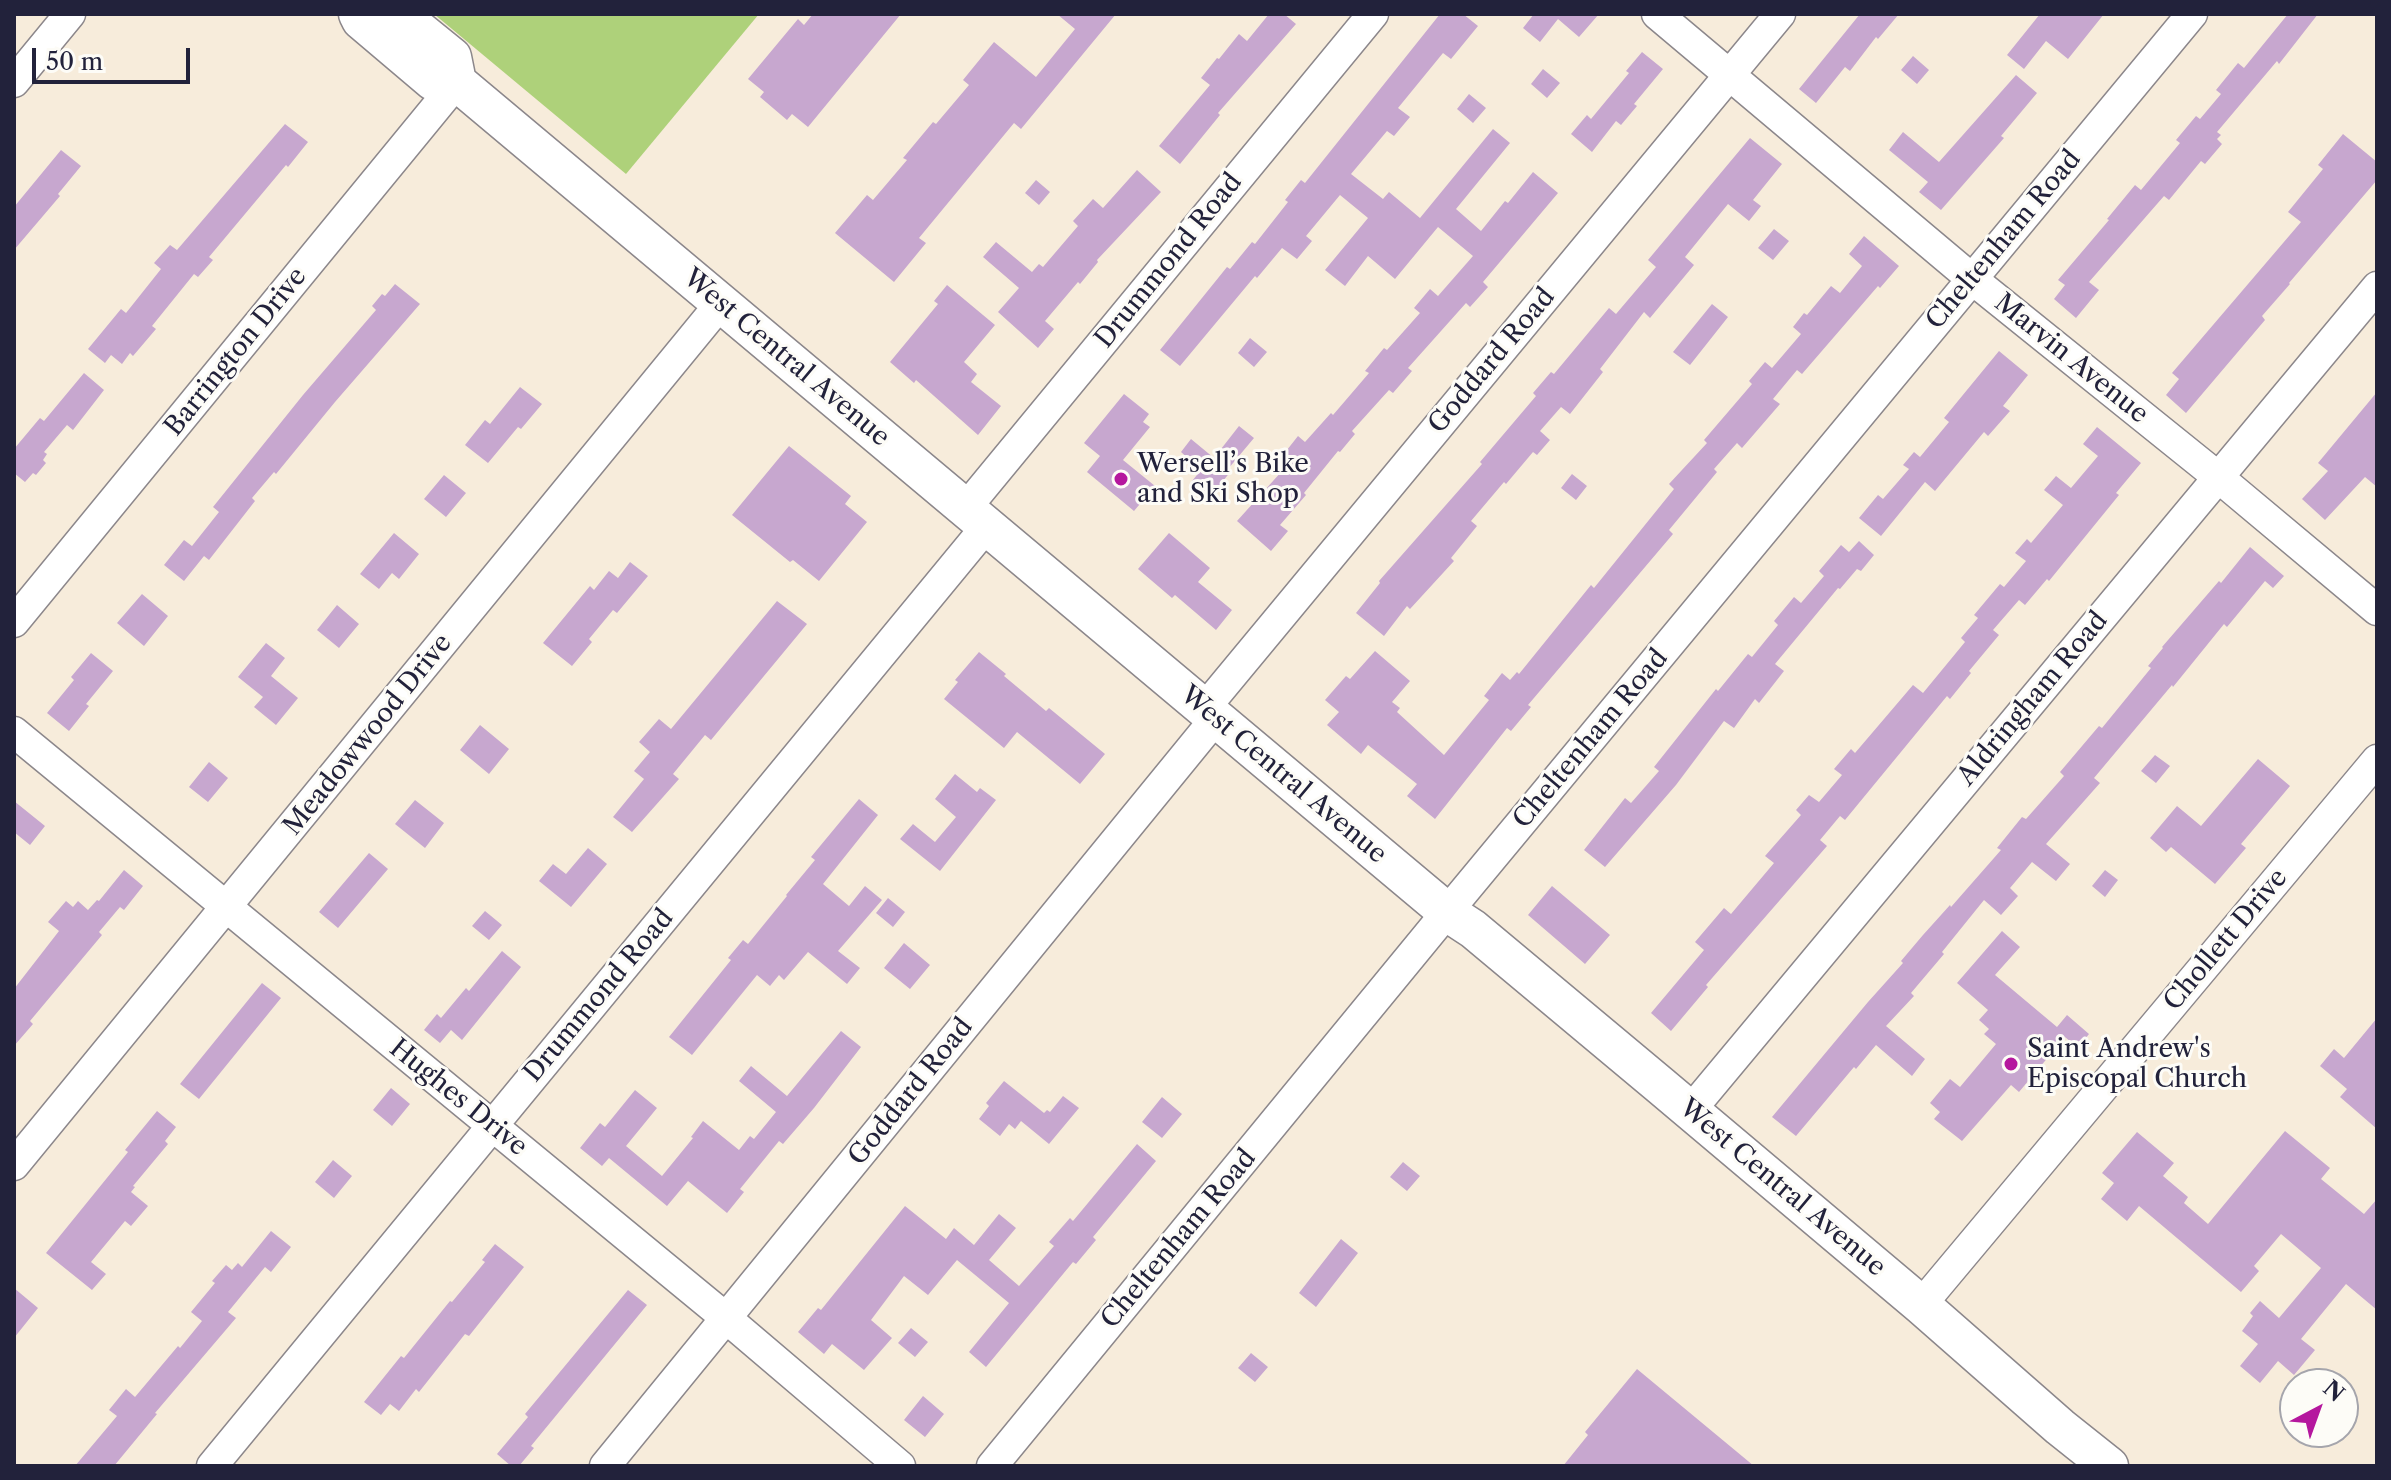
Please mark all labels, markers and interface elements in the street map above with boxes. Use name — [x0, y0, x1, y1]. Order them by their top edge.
scale bar — [36, 32, 194, 82]
text: 50 m — [46, 47, 103, 76]
street label: Cheltenham Road — [1920, 144, 2088, 336]
street label: Drummond Road — [1089, 167, 1249, 355]
street label: Barrington Drive — [159, 262, 313, 442]
street label: West Central Avenue — [676, 263, 896, 453]
street label: Goddard Road — [1422, 282, 1562, 440]
street label: Marvin Avenue — [1988, 288, 2154, 430]
place label: Wersell’s Bike and Ski Shop — [1137, 448, 1309, 510]
marker: Wersell’s Bike and Ski Shop — [1112, 470, 1130, 488]
street label: Aldringham Road — [1951, 606, 2115, 792]
street label: Meadowwood Drive — [277, 628, 459, 842]
street label: Cheltenham Road — [1507, 643, 1675, 835]
street label: West Central Avenue — [1173, 680, 1393, 870]
street label: Chollett Drive — [2158, 863, 2294, 1017]
street label: Drummond Road — [518, 903, 680, 1089]
street label: Goddard Road — [842, 1012, 980, 1172]
street label: Hughes Drive — [383, 1033, 533, 1163]
place label: Saint Andrew's Episcopal Church — [2027, 1033, 2247, 1094]
marker: Saint Andrew's Episcopal Church — [2002, 1055, 2020, 1073]
street label: West Central Avenue — [1672, 1093, 1892, 1283]
street label: Cheltenham Road — [1095, 1143, 1263, 1335]
north arrow — [2279, 1368, 2359, 1448]
text: N — [2318, 1375, 2350, 1407]

